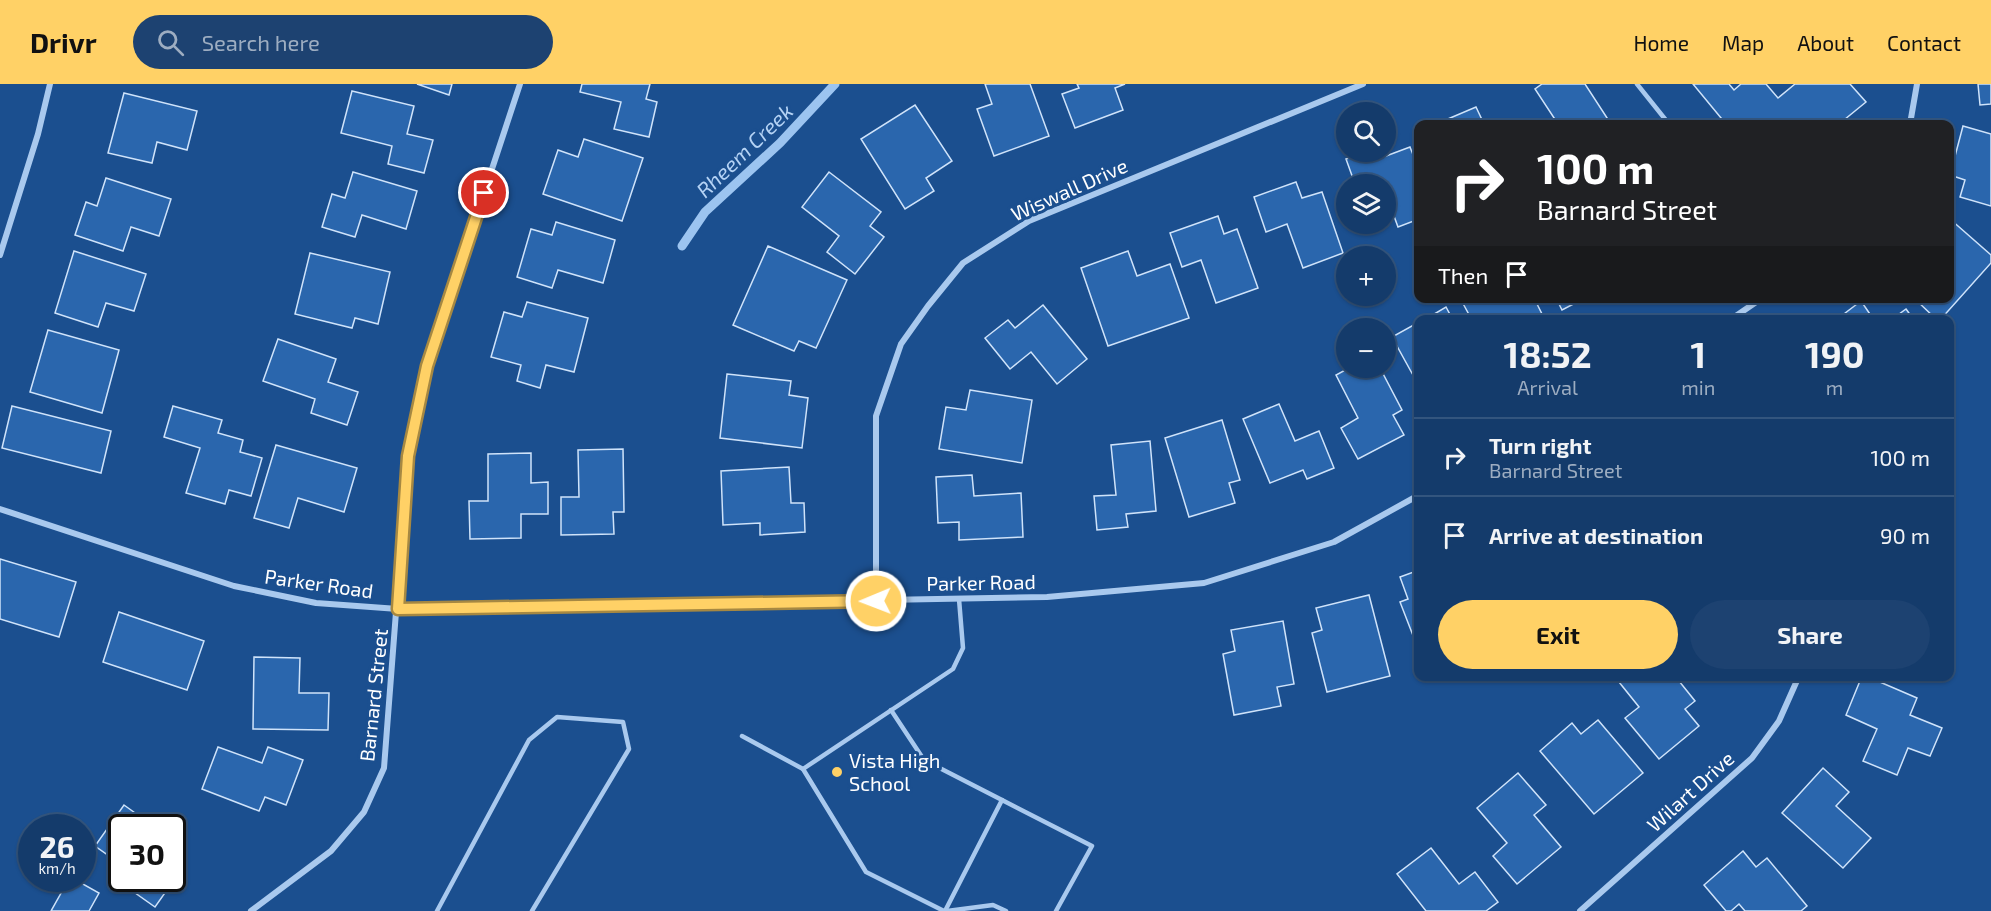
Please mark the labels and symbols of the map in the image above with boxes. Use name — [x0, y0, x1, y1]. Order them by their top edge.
water label: Rheem Creek — [691, 98, 797, 202]
street label: Wiswall Drive — [1007, 153, 1131, 225]
pin — [458, 167, 509, 218]
street label: Parker Road — [263, 563, 375, 603]
position arrow — [844, 569, 908, 633]
street label: Parker Road — [926, 569, 1036, 595]
street label: Barnard Street — [354, 627, 392, 763]
street label: Wilart Drive — [1642, 746, 1738, 836]
place label: Vista High School — [849, 748, 940, 795]
marker: Vista High School — [830, 765, 844, 779]
speed limit sign: 30 — [108, 814, 186, 892]

